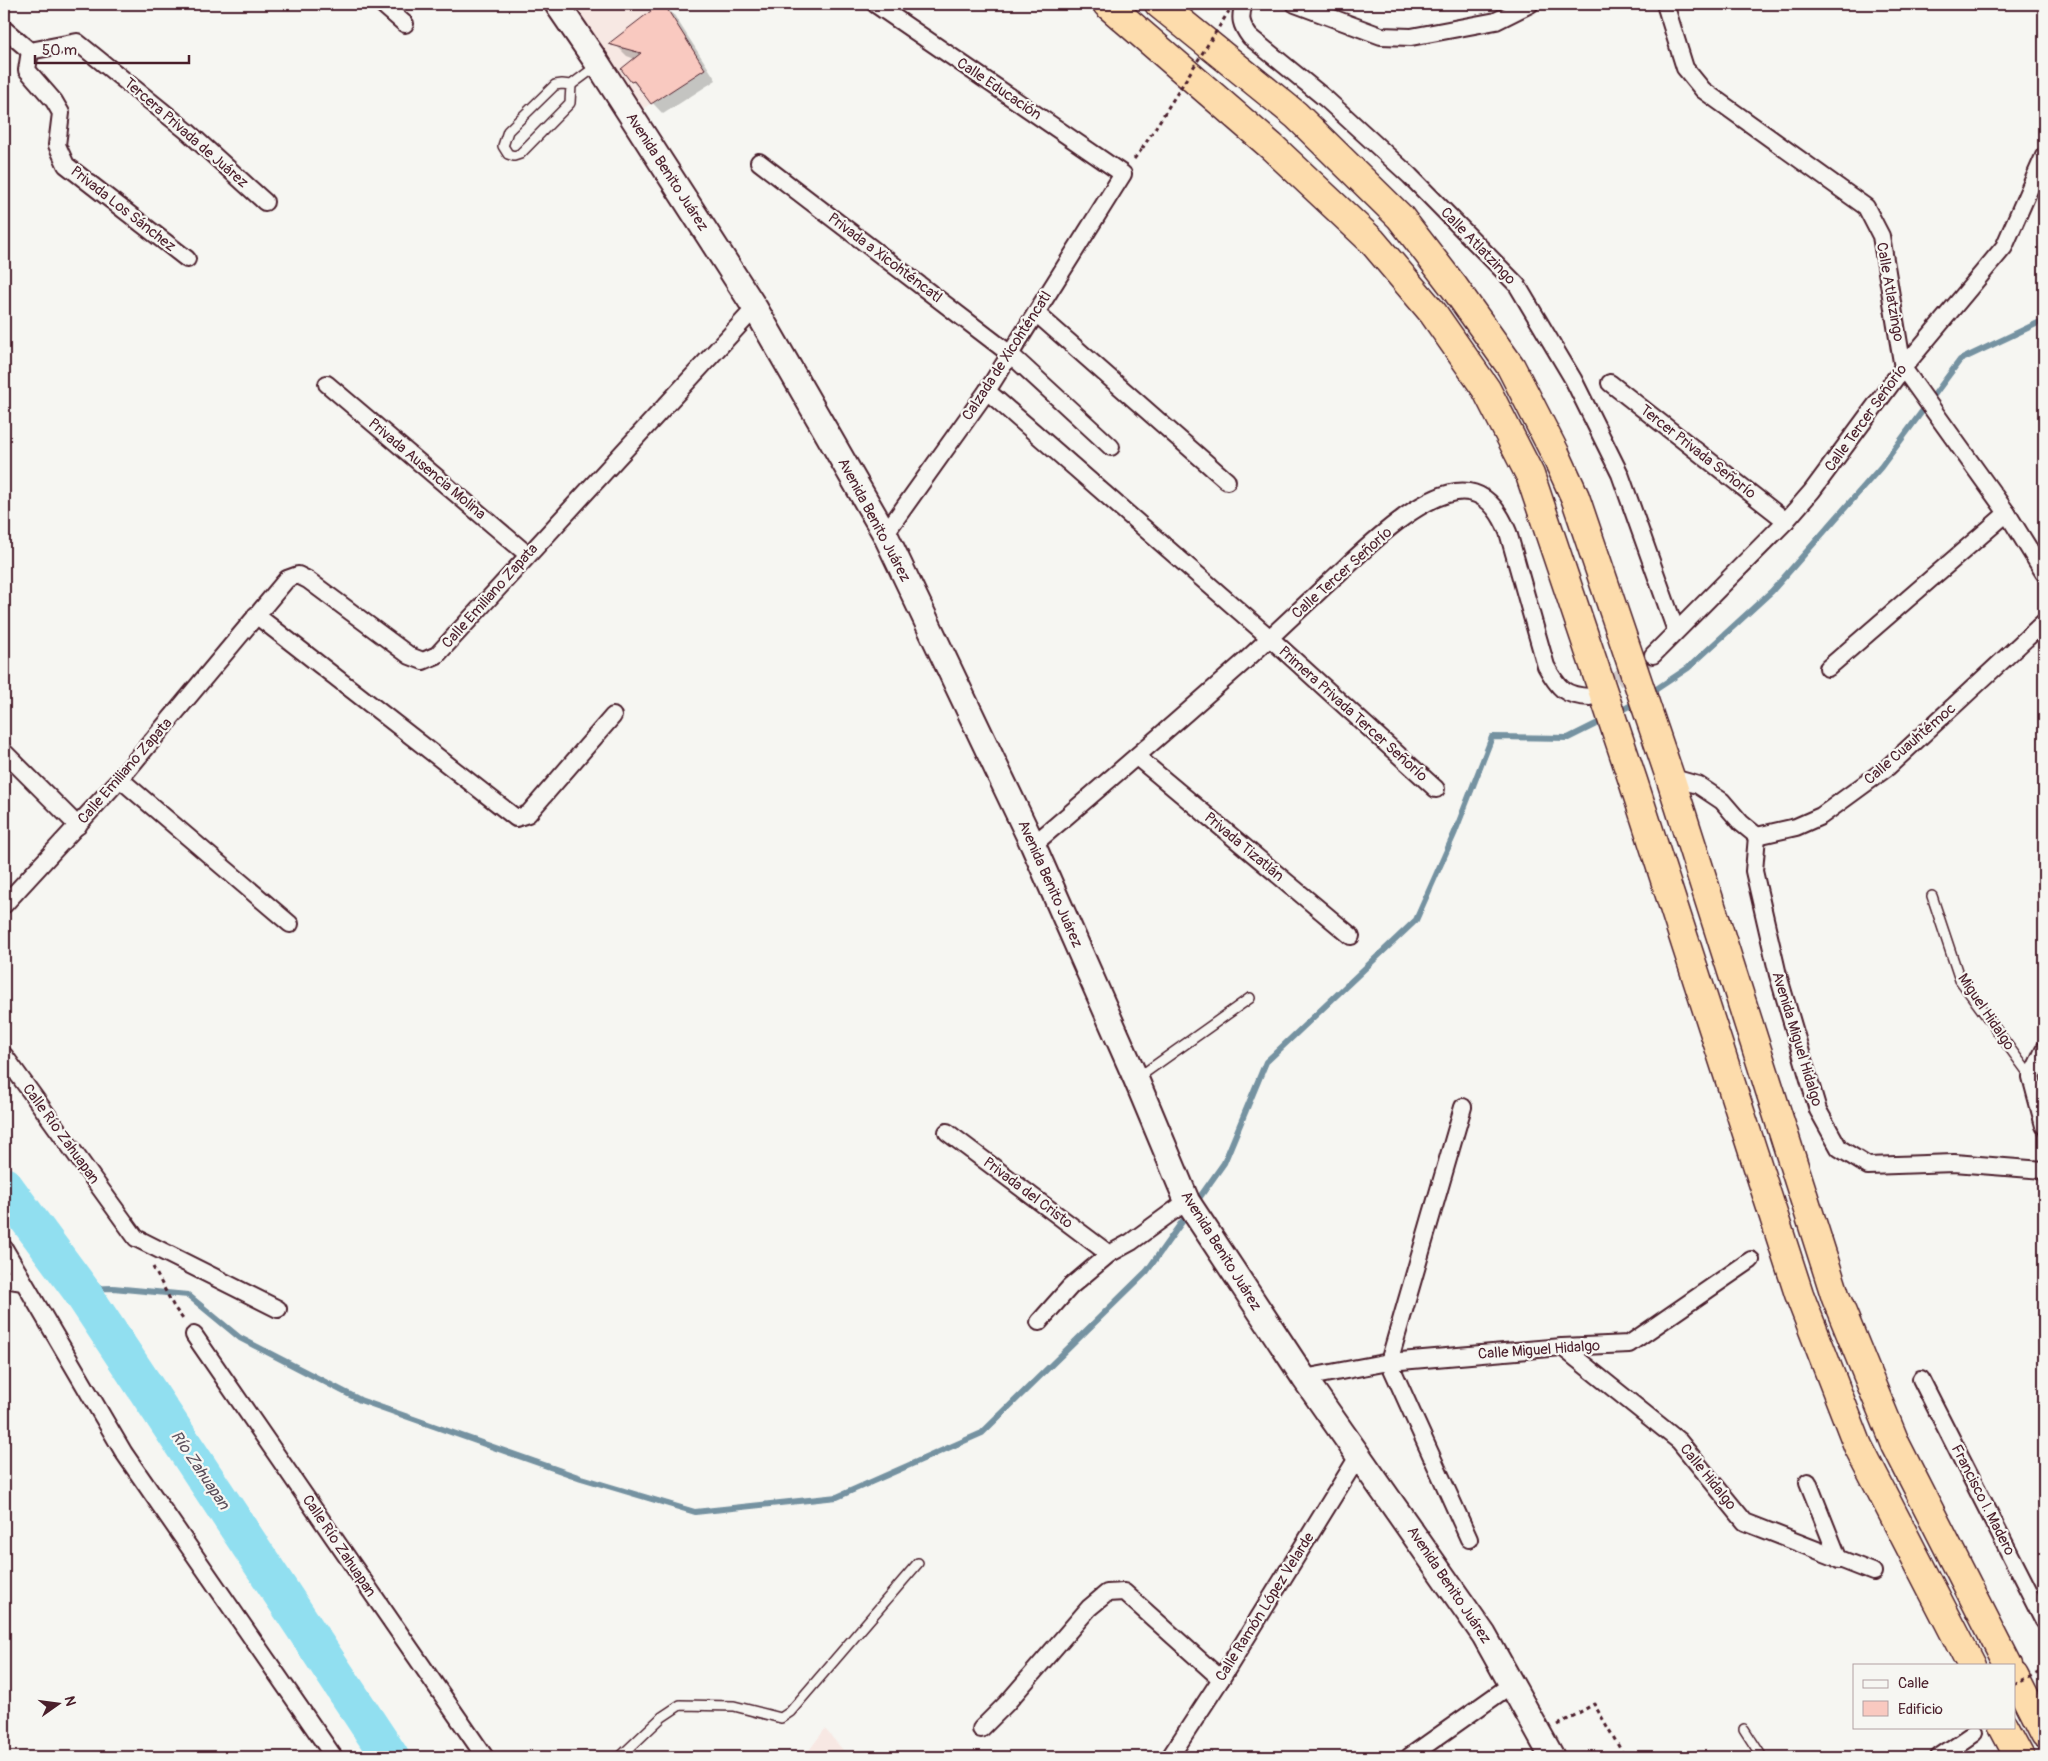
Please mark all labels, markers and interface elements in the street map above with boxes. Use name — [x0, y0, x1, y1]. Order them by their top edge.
scale bar — [35, 32, 189, 64]
text: 50 m — [42, 41, 77, 60]
street label: Calle Educación — [953, 54, 1045, 124]
street label: Tercera Privada de Juárez — [120, 74, 252, 192]
street label: Avenida Benito Juárez — [622, 109, 713, 235]
street label: Privada Los Sánchez — [67, 162, 180, 256]
street label: Calle Atlatzingo — [1436, 203, 1520, 289]
street label: Privada a Xicohténcatl — [824, 209, 946, 307]
street label: Calle Atlatzingo — [1872, 241, 1908, 343]
street label: Calzada de Xicohténcatl — [958, 288, 1056, 424]
street label: Calle Tercer Señorío — [1821, 361, 1911, 475]
street label: Tercer Privada Señorío — [1636, 401, 1760, 503]
street label: Privada Ausencia Molina — [364, 414, 490, 524]
street label: Avenida Benito Juárez — [833, 455, 915, 585]
street label: Calle Tercer Señorío — [1288, 523, 1396, 623]
street label: Calle Emiliano Zapata — [438, 540, 542, 652]
street label: Primera Privada Tercer Señorío — [1275, 642, 1431, 786]
street label: Calle Cuauhtémoc — [1860, 699, 1960, 789]
street label: Calle Emiliano Zapata — [74, 714, 176, 828]
street label: Privada Tizatlán — [1200, 808, 1288, 886]
street label: Avenida Benito Juárez — [1013, 817, 1087, 951]
street label: Avenida Miguel Hidalgo — [1767, 969, 1827, 1109]
street label: Miguel Hidalgo — [1953, 970, 2019, 1054]
street label: Calle Río Zahuapan — [18, 1080, 104, 1188]
street label: Privada del Cristo — [979, 1153, 1077, 1233]
street label: Avenida Benito Juárez — [1177, 1188, 1266, 1314]
street label: Calle Miguel Hidalgo — [1477, 1336, 1601, 1364]
water label: Río Zahuapan — [166, 1427, 234, 1514]
street label: Calle Hidalgo — [1676, 1440, 1740, 1514]
street label: Francisco I. Madero — [1947, 1441, 2019, 1559]
street label: Calle Río Zahuapan — [298, 1491, 380, 1601]
street label: Avenida Benito Juárez — [1403, 1523, 1495, 1647]
street label: Calle Ramón López Velarde — [1211, 1529, 1319, 1685]
legend — [1853, 1664, 2016, 1728]
text: Calle — [1898, 1674, 1929, 1693]
north arrow — [32, 1678, 82, 1728]
text: N — [61, 1694, 80, 1708]
text: Edificio — [1898, 1700, 1943, 1719]

